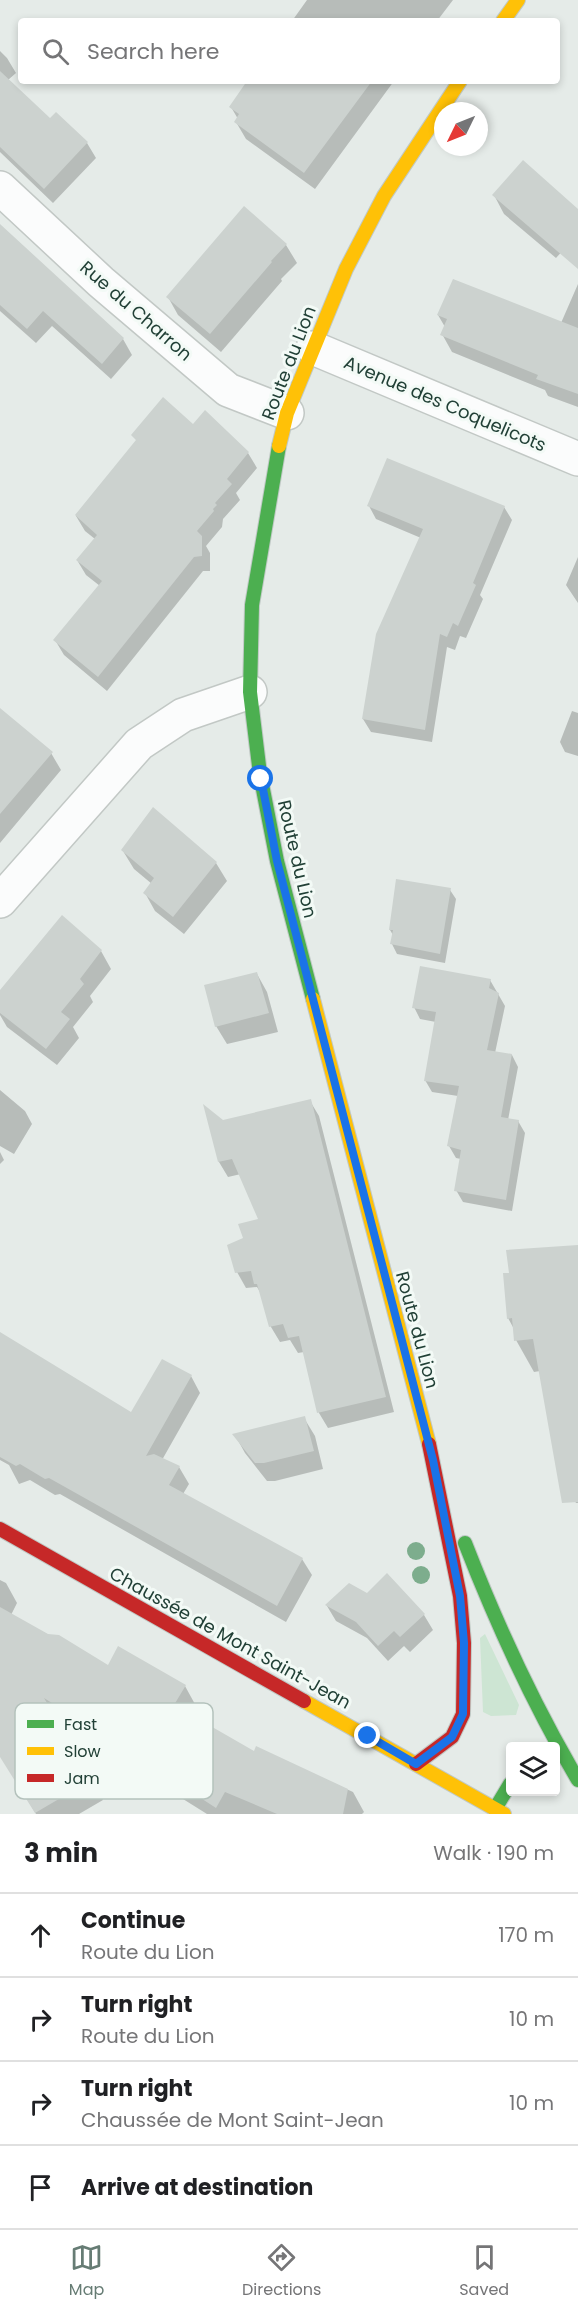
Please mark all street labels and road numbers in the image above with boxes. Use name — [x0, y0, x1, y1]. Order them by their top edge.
street label: Rue du Charron — [75, 255, 198, 366]
street label: Route du Lion — [255, 302, 322, 423]
street label: Avenue des Coquelicots — [340, 350, 550, 458]
street label: Route du Lion — [272, 797, 323, 920]
street label: Route du Lion — [390, 1269, 445, 1391]
street label: Chaussée de Mont Saint-Jean — [105, 1561, 356, 1715]

